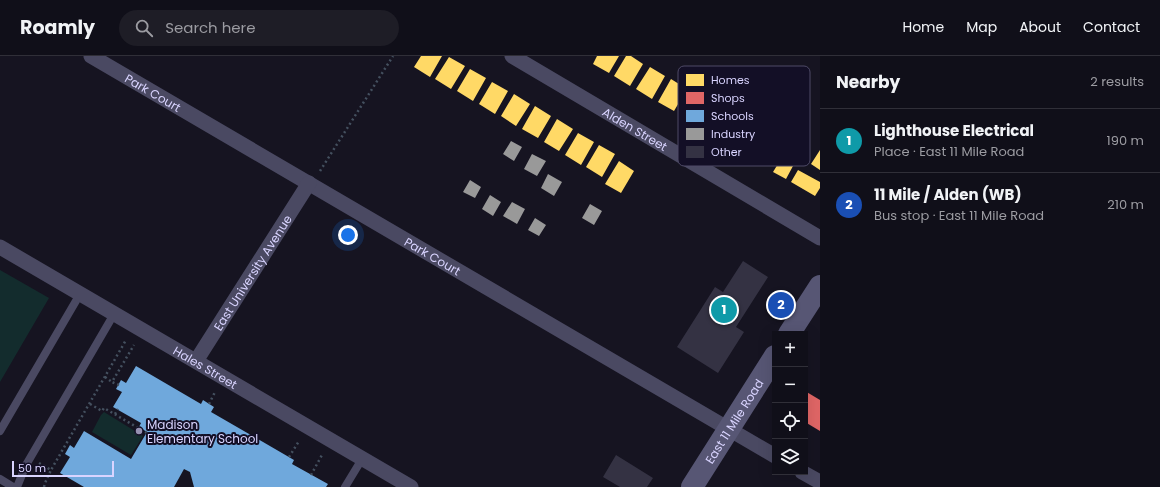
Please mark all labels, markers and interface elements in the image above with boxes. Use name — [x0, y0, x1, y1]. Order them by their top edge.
search box — [119, 10, 399, 46]
text: Roamly — [20, 14, 95, 41]
icon: search — [133, 17, 155, 39]
text: Search here — [165, 17, 256, 38]
text: Home — [902, 17, 944, 37]
text: Map — [966, 17, 997, 37]
text: About — [1019, 17, 1061, 37]
text: Contact — [1083, 17, 1140, 37]
legend — [678, 66, 810, 166]
street label: Park Court — [122, 69, 184, 115]
text: Nearby — [836, 70, 900, 94]
text: Homes — [711, 72, 750, 88]
text: 2 results — [1090, 72, 1144, 91]
text: Shops — [711, 90, 745, 106]
street label: Alden Street — [599, 103, 671, 155]
text: Schools — [711, 108, 754, 124]
text: Lighthouse Electrical — [874, 120, 1034, 141]
text: Industry — [711, 126, 756, 142]
text: 1 — [847, 131, 851, 150]
text: 190 m — [1107, 131, 1144, 150]
text: Place · East 11 Mile Road — [874, 142, 1024, 161]
text: Other — [711, 144, 742, 160]
text: 11 Mile / Alden (WB) — [874, 184, 1022, 205]
text: 2 — [845, 195, 853, 214]
text: 210 m — [1107, 195, 1144, 214]
text: Bus stop · East 11 Mile Road — [874, 206, 1044, 225]
street label: East University Avenue — [209, 211, 295, 334]
your location — [338, 225, 358, 245]
street label: Park Court — [402, 233, 464, 279]
pin: 2 — [768, 290, 794, 320]
pin: 1 — [711, 295, 737, 325]
map controls — [772, 331, 808, 475]
button: + — [772, 331, 808, 367]
street label: Hales Street — [170, 342, 241, 392]
button: − — [772, 367, 808, 403]
street label: East 11 Mile Road — [701, 376, 767, 467]
button: locate — [772, 403, 808, 439]
place label: Madison Elementary School — [147, 416, 258, 447]
marker: Madison Elementary School — [134, 426, 144, 436]
button: layers — [772, 439, 808, 475]
scale bar — [12, 459, 114, 478]
text: 50 m — [18, 460, 46, 476]

